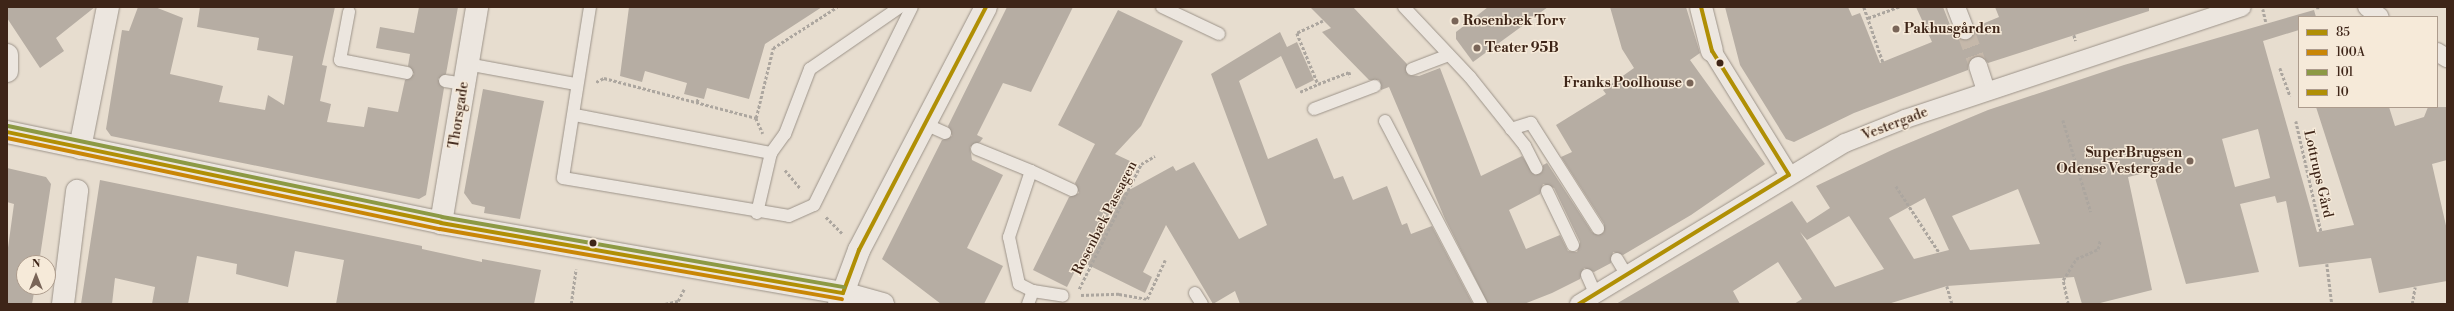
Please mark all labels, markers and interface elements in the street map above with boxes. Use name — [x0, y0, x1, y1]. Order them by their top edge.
place label: Rosenbæk Torv — [1463, 13, 1566, 29]
marker: Rosenbæk Torv — [1450, 16, 1460, 26]
legend — [2298, 16, 2438, 108]
place label: Pakhusgården — [1904, 21, 2000, 37]
marker: Pakhusgården — [1891, 24, 1901, 34]
text: 85 — [2336, 25, 2350, 40]
place label: Teater 95B — [1485, 40, 1559, 56]
marker: Teater 95B — [1472, 43, 1482, 53]
text: 100A — [2336, 45, 2365, 60]
unlabelled marker — [1715, 58, 1725, 68]
text: 101 — [2336, 65, 2354, 80]
place label: Franks Poolhouse — [1563, 75, 1682, 91]
marker: Franks Poolhouse — [1685, 78, 1695, 88]
street label: Thorsgade — [445, 80, 473, 150]
text: 10 — [2336, 85, 2349, 100]
street label: Vestergade — [1860, 104, 1930, 144]
street label: Lottrups Gård — [2300, 128, 2336, 220]
place label: SuperBrugsen Odense Vestergade — [2056, 145, 2182, 178]
marker: SuperBrugsen Odense Vestergade — [2185, 156, 2195, 166]
street label: Rosenbæk Passagen — [1069, 158, 1141, 278]
unlabelled marker — [588, 238, 598, 248]
north arrow — [16, 255, 56, 295]
text: N — [32, 257, 40, 271]

